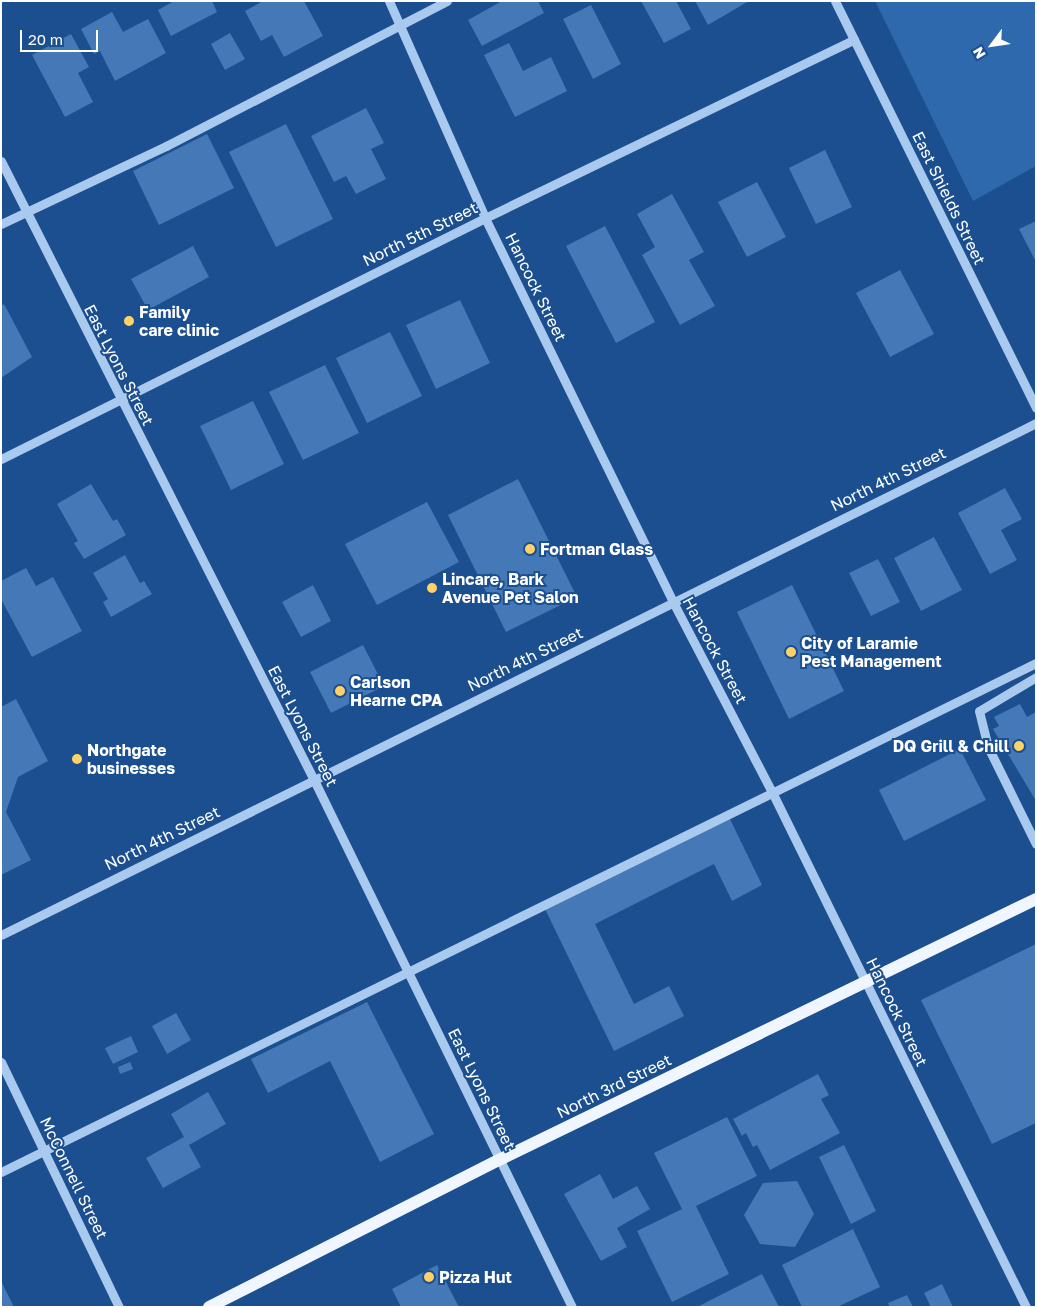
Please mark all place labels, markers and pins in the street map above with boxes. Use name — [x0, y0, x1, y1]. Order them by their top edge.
place label: Family care clinic — [139, 302, 219, 340]
marker: Family care clinic — [123, 315, 135, 327]
place label: Fortman Glass — [540, 539, 653, 559]
marker: Fortman Glass — [524, 543, 536, 555]
place label: Lincare, Bark Avenue Pet Salon — [442, 569, 579, 607]
marker: Lincare, Bark Avenue Pet Salon — [426, 582, 438, 594]
place label: City of Laramie Pest Management — [801, 633, 942, 671]
marker: City of Laramie Pest Management — [785, 646, 797, 658]
place label: Carlson Hearne CPA — [350, 672, 443, 710]
marker: Carlson Hearne CPA — [334, 685, 346, 697]
place label: DQ Grill & Chill — [893, 736, 1009, 756]
place label: Northgate businesses — [87, 740, 175, 778]
marker: DQ Grill & Chill — [1013, 740, 1025, 752]
marker: Northgate businesses — [71, 753, 83, 765]
place label: Pizza Hut — [439, 1267, 512, 1287]
marker: Pizza Hut — [423, 1271, 435, 1283]

